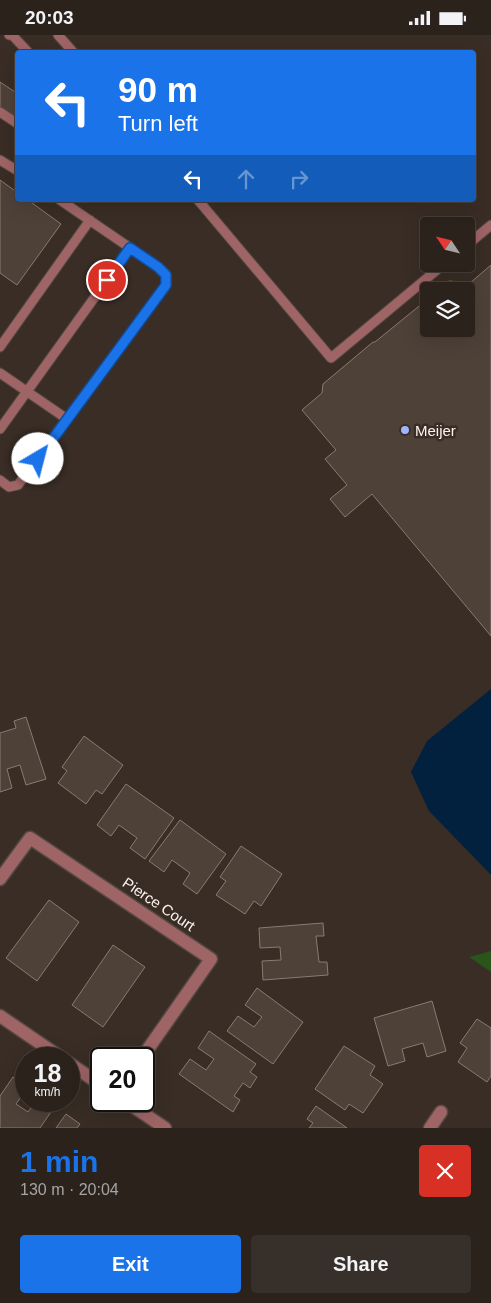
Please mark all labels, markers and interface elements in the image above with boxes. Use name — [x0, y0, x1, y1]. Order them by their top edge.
text: 20:03 — [25, 7, 74, 28]
icon: left — [35, 70, 100, 135]
text: 90 m — [118, 70, 198, 109]
text: Turn left — [118, 111, 198, 136]
icon: left — [179, 165, 207, 193]
icon: ahead — [232, 165, 260, 193]
icon: right — [285, 165, 313, 193]
north arrow — [420, 217, 475, 273]
map controls — [420, 217, 475, 337]
pin — [86, 259, 128, 301]
icon: arrive — [93, 266, 121, 294]
button: layers — [420, 282, 475, 337]
place label: Meijer — [415, 422, 456, 439]
marker: Meijer — [399, 424, 411, 436]
position arrow — [11, 432, 63, 484]
street label: Pierce Court — [120, 874, 199, 935]
speed limit sign: 20 — [90, 1047, 155, 1112]
text: 18 — [34, 1059, 61, 1087]
text: km/h — [34, 1085, 61, 1099]
text: 1 min — [20, 1145, 98, 1178]
button: close — [419, 1145, 471, 1197]
text: 130 m · 20:04 — [20, 1181, 119, 1198]
button: Exit — [20, 1235, 241, 1293]
button: Share — [251, 1235, 471, 1293]

